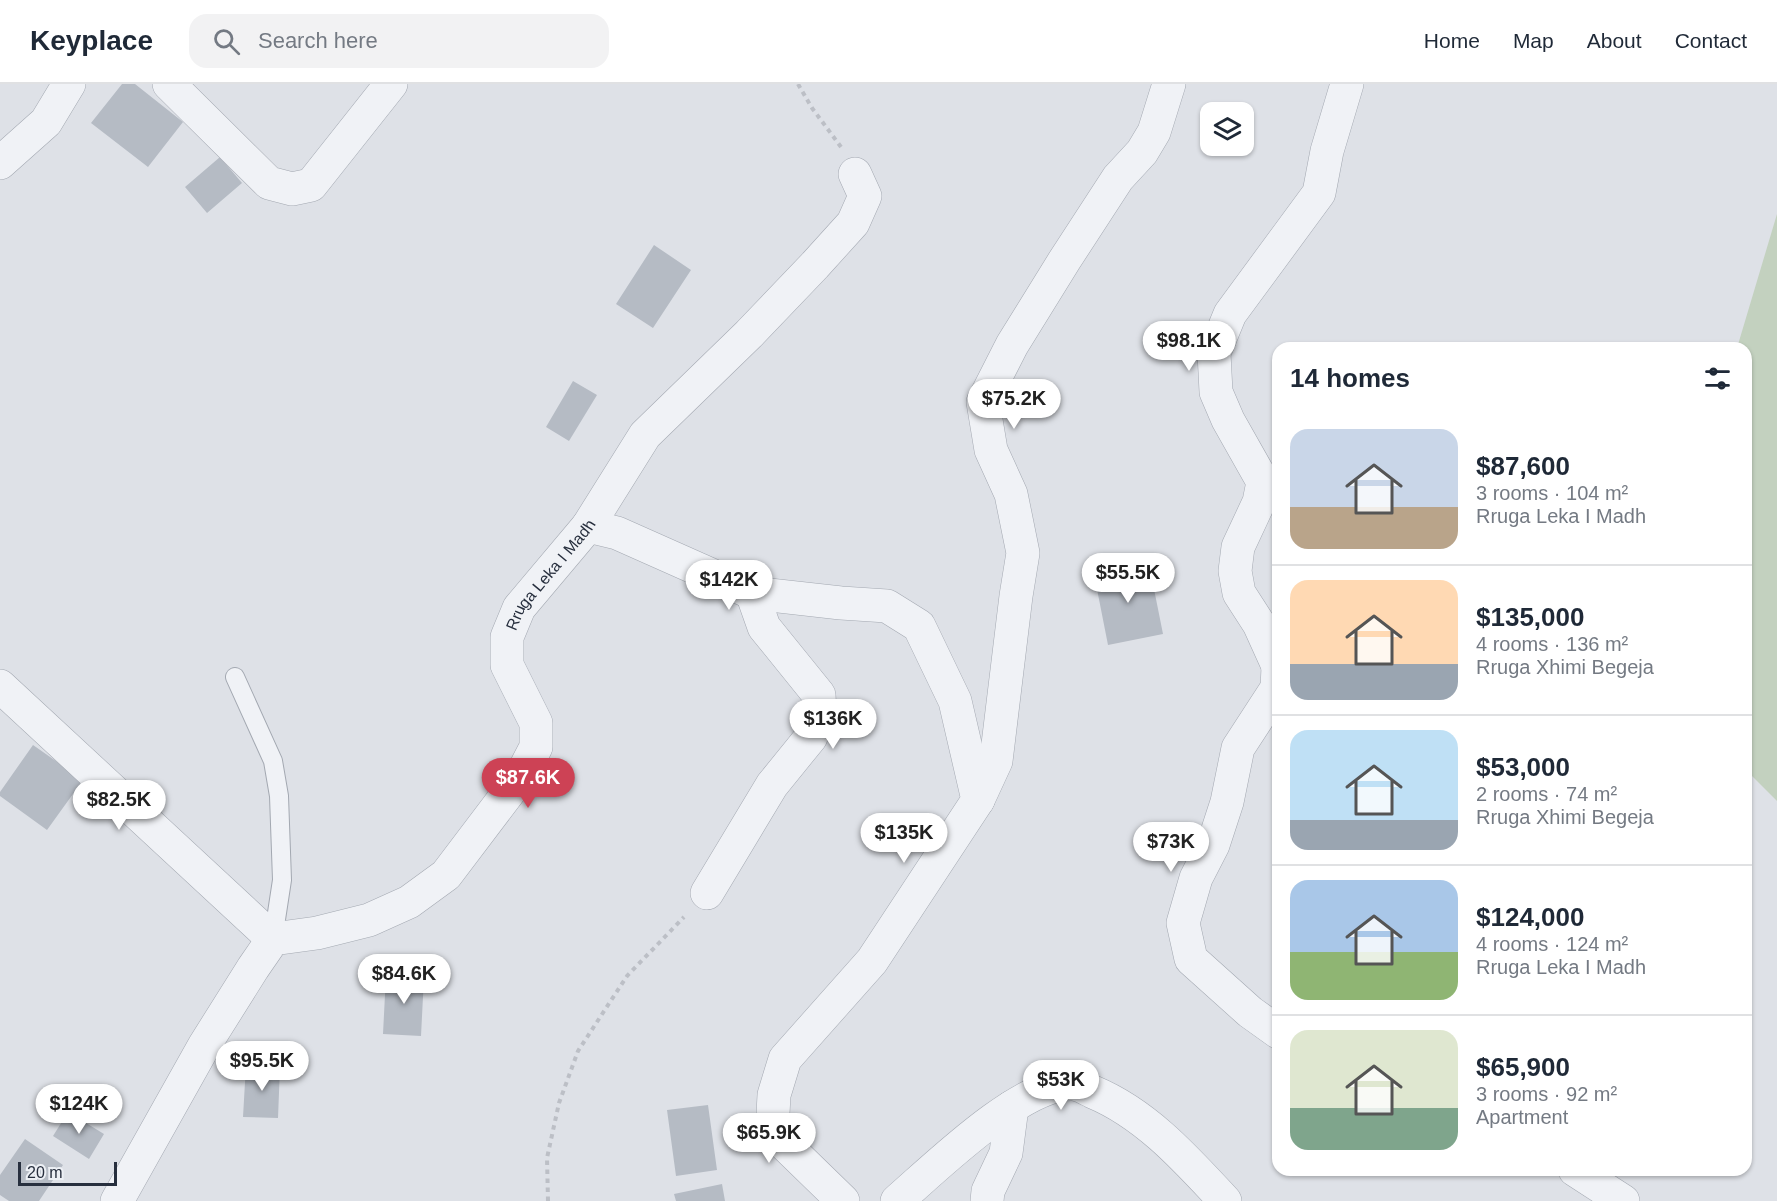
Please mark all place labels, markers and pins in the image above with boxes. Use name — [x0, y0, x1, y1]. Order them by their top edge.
pin: $98.1K — [1140, 321, 1238, 372]
pin: $75.2K — [965, 379, 1063, 430]
pin: $55.5K — [1079, 553, 1177, 604]
pin: $142K — [687, 560, 771, 611]
pin: $136K — [791, 699, 875, 750]
pin: $87.6K — [479, 758, 577, 809]
pin: $82.5K — [70, 780, 168, 831]
pin: $135K — [862, 813, 946, 864]
pin: $73K — [1135, 822, 1207, 873]
pin: $84.6K — [355, 954, 453, 1005]
pin: $95.5K — [213, 1041, 311, 1092]
pin: $53K — [1025, 1060, 1097, 1111]
pin: $124K — [37, 1084, 121, 1135]
pin: $65.9K — [720, 1113, 818, 1164]

